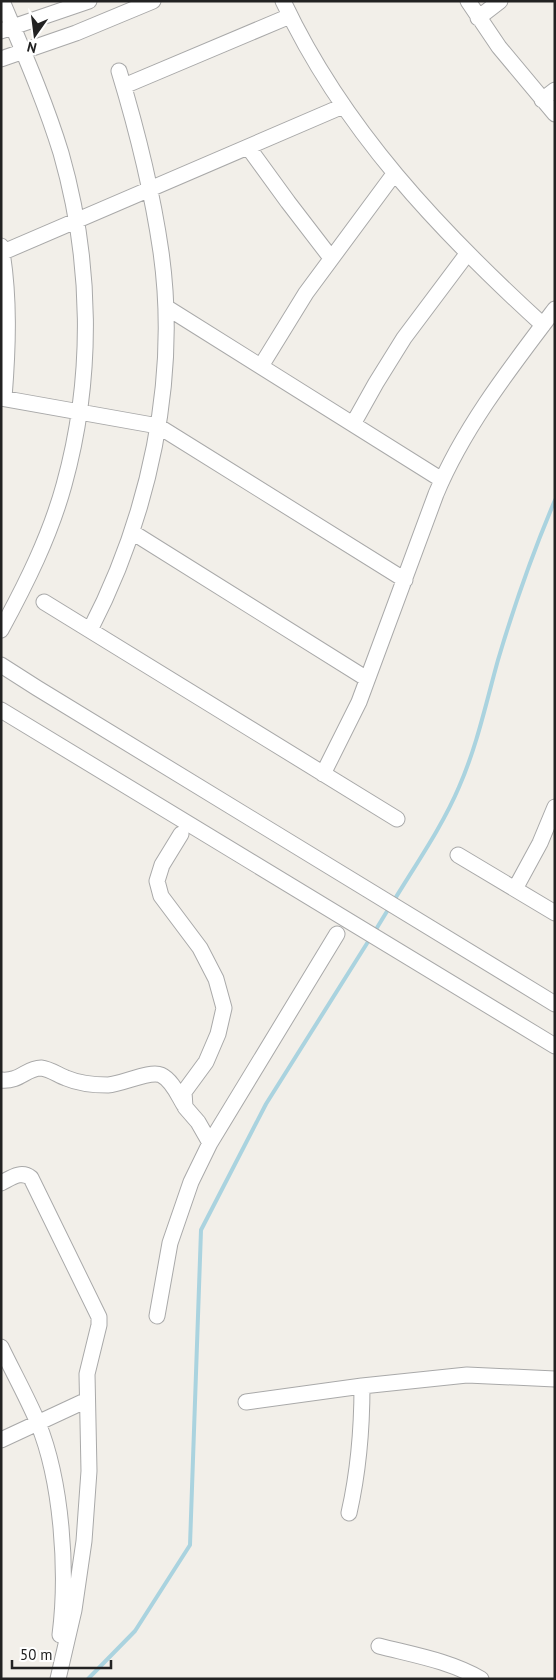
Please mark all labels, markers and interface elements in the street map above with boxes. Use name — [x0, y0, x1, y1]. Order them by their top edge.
north arrow — [10, 10, 60, 60]
text: N — [25, 38, 38, 57]
scale bar — [12, 1638, 111, 1670]
text: 50 m — [20, 1645, 53, 1664]

